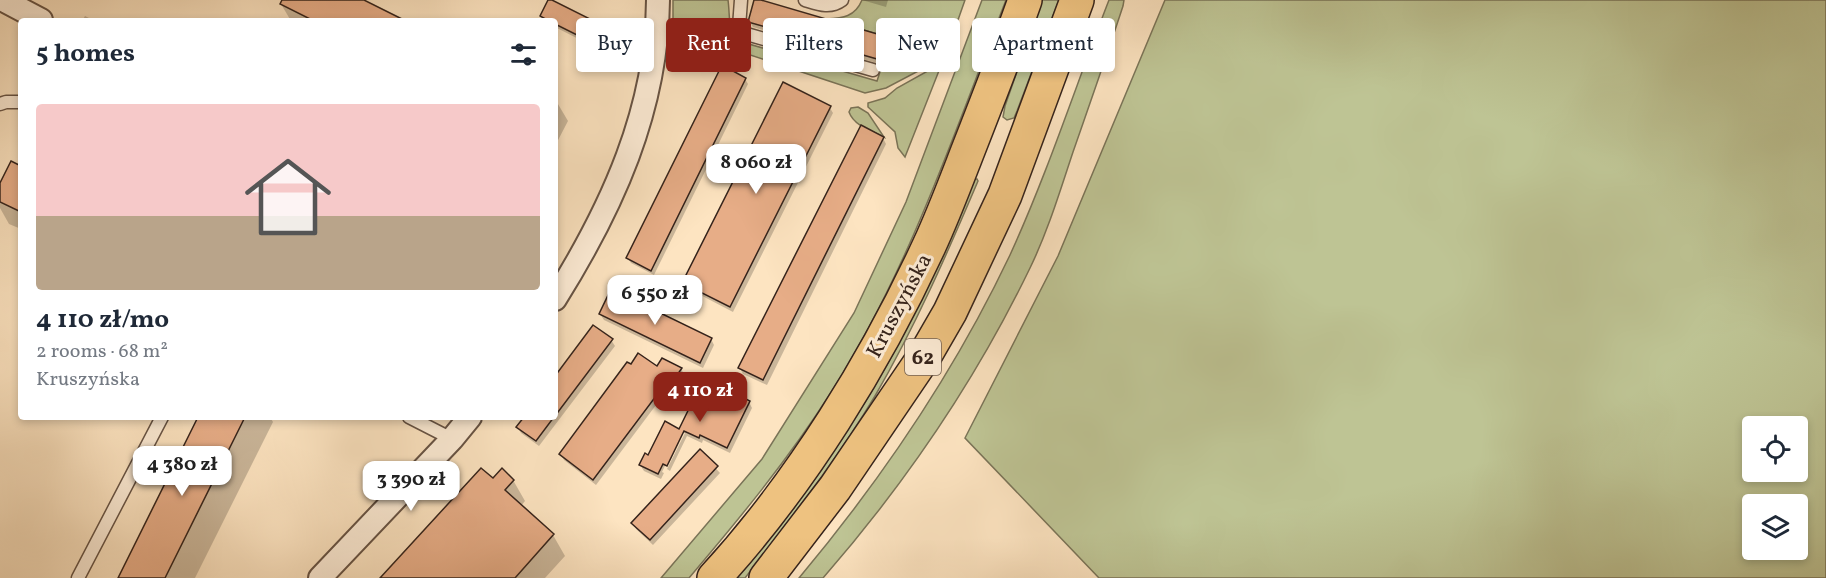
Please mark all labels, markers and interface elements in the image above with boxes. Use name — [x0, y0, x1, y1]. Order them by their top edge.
chip: Buy — [576, 18, 654, 72]
chip: Rent — [666, 18, 751, 72]
chip: Filters — [763, 18, 864, 72]
chip: New — [876, 18, 960, 72]
chip: Apartment — [972, 18, 1115, 72]
text: 5 homes — [36, 36, 135, 72]
icon: filters — [507, 38, 540, 71]
icon: home — [234, 143, 342, 251]
pin: 8 060 zł — [694, 144, 818, 195]
text: 8 060 zł — [720, 149, 792, 177]
street label: Kruszyńska — [860, 248, 941, 364]
pin: 6 550 zł — [593, 275, 717, 326]
text: 6 550 zł — [621, 280, 689, 308]
text: 4 110 zł/mo — [36, 302, 169, 338]
text: 2 rooms · 68 m² — [36, 338, 168, 366]
road number: 62 — [905, 339, 941, 375]
text: Kruszyńska — [36, 366, 140, 394]
pin: 4 110 zł — [638, 372, 762, 423]
text: 4 110 zł — [667, 377, 733, 405]
map controls — [1742, 416, 1808, 560]
button: locate — [1742, 416, 1808, 482]
pin: 4 380 zł — [120, 446, 244, 497]
text: 4 380 zł — [147, 451, 217, 479]
pin: 3 390 zł — [349, 461, 473, 512]
text: 3 390 zł — [377, 466, 445, 494]
button: layers — [1742, 494, 1808, 560]

